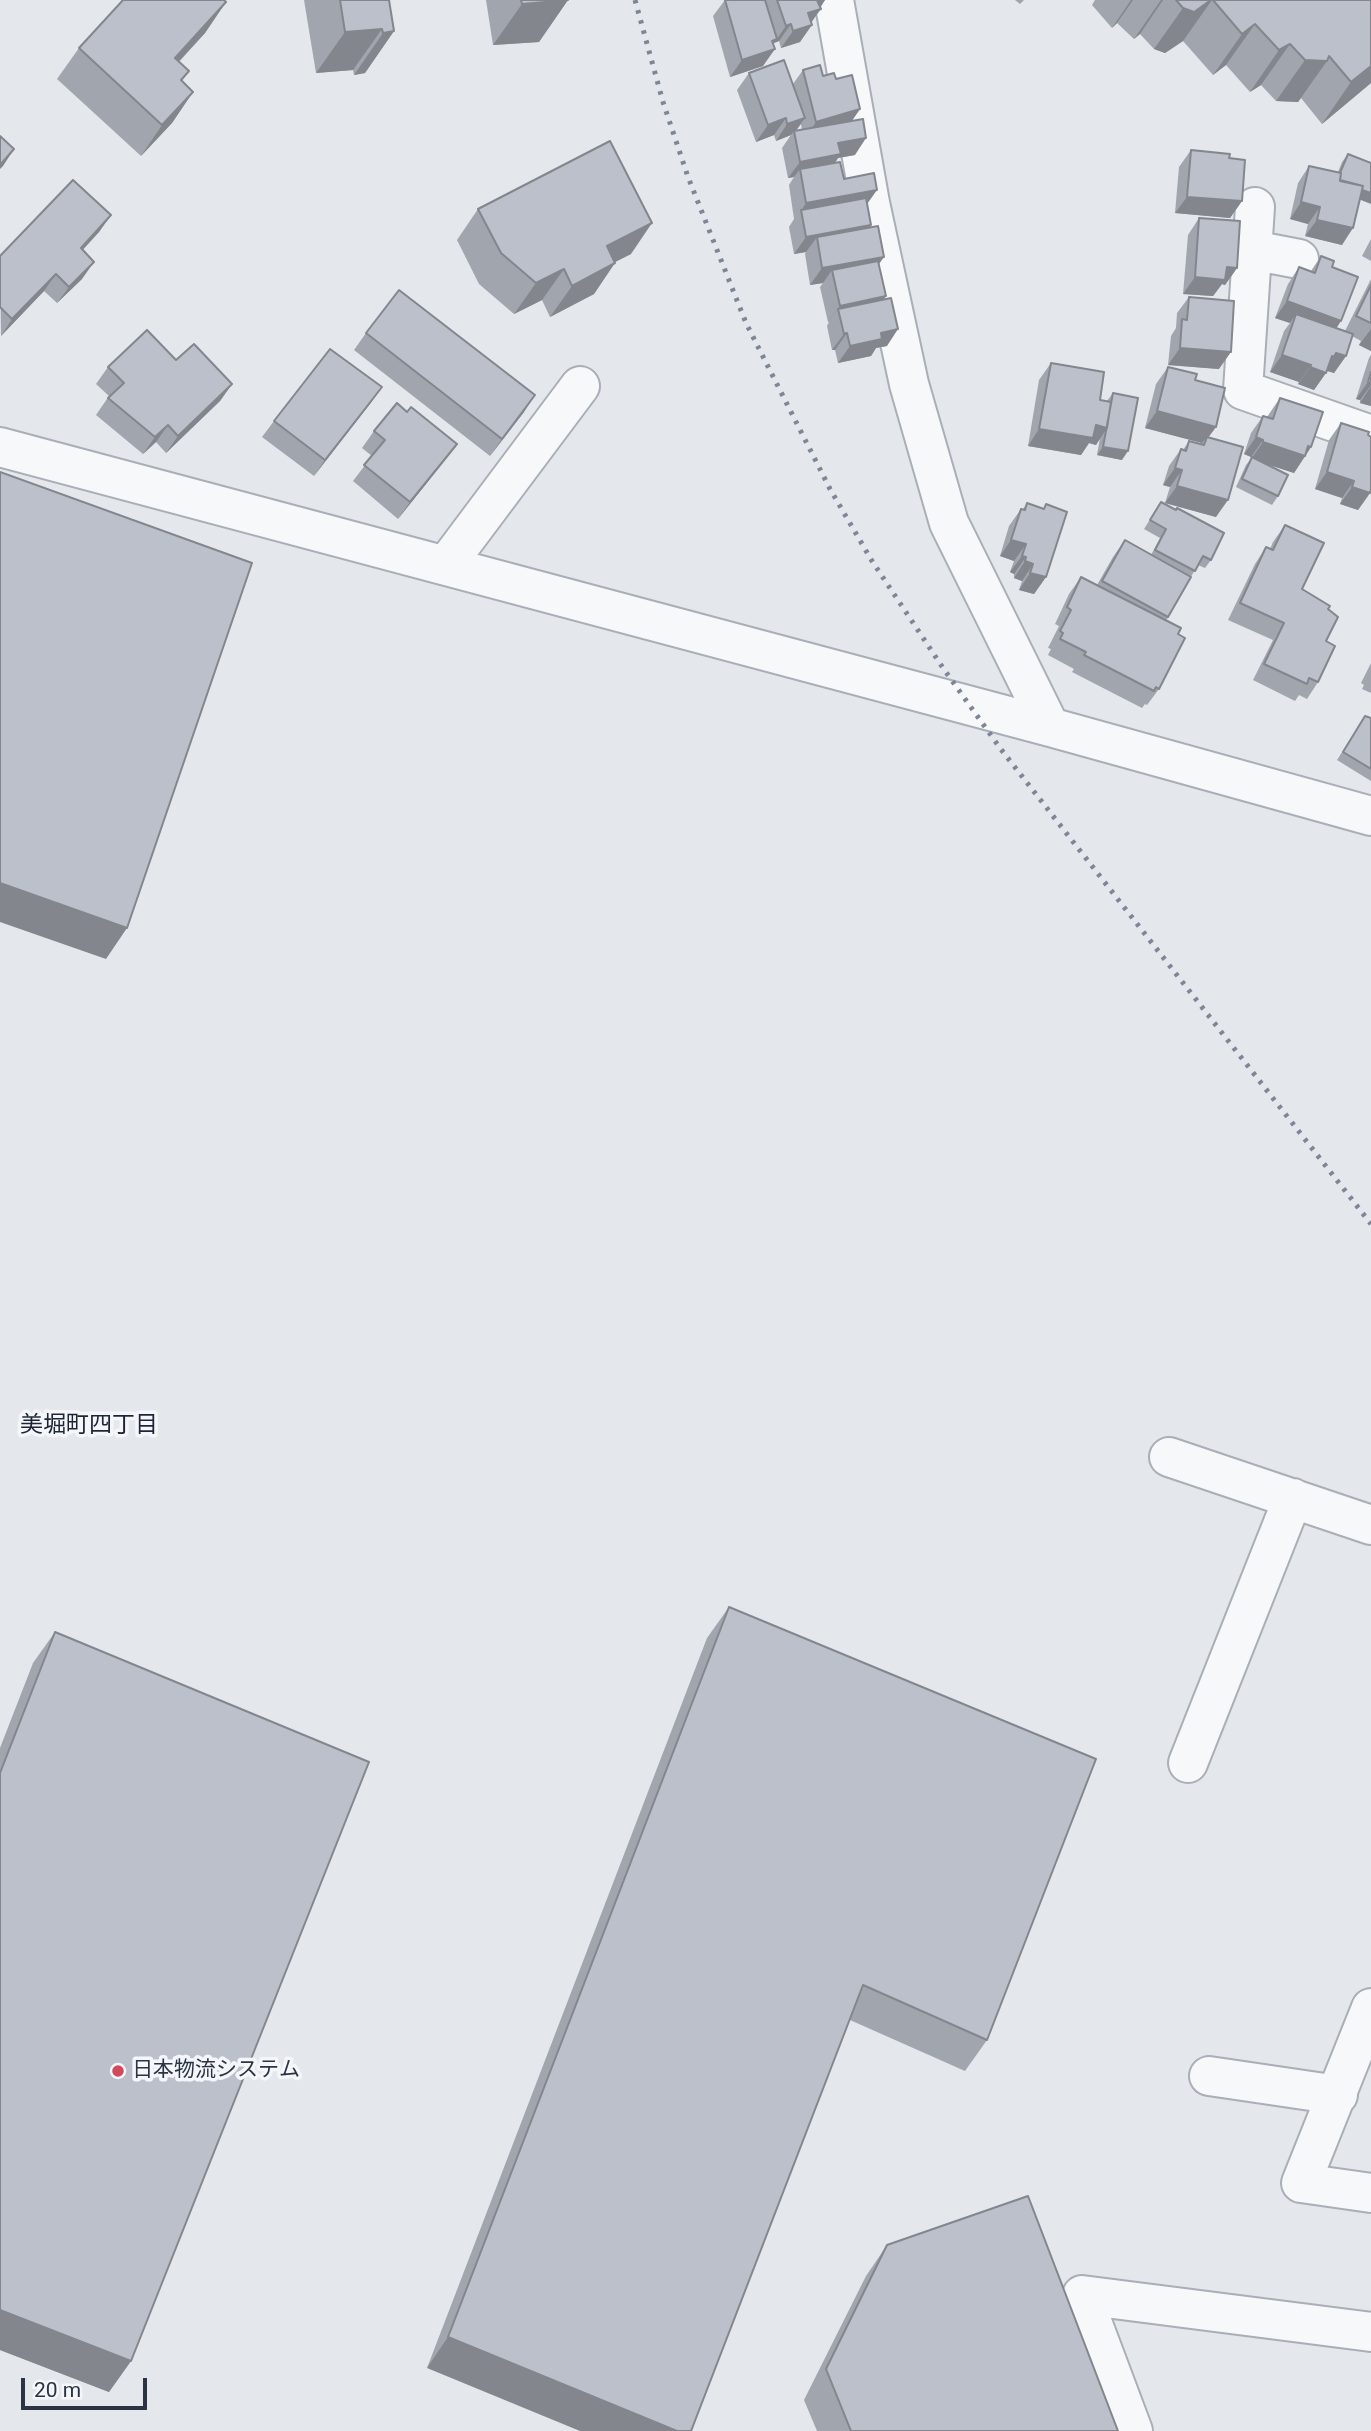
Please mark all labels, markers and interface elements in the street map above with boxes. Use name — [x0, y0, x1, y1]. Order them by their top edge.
district label: 美堀町四丁目 — [20, 1412, 158, 1440]
place label: 日本物流システム — [132, 2058, 300, 2084]
marker: 日本物流システム — [110, 2063, 126, 2079]
scale bar — [24, 2364, 150, 2408]
text: 20 m — [34, 2378, 81, 2402]

